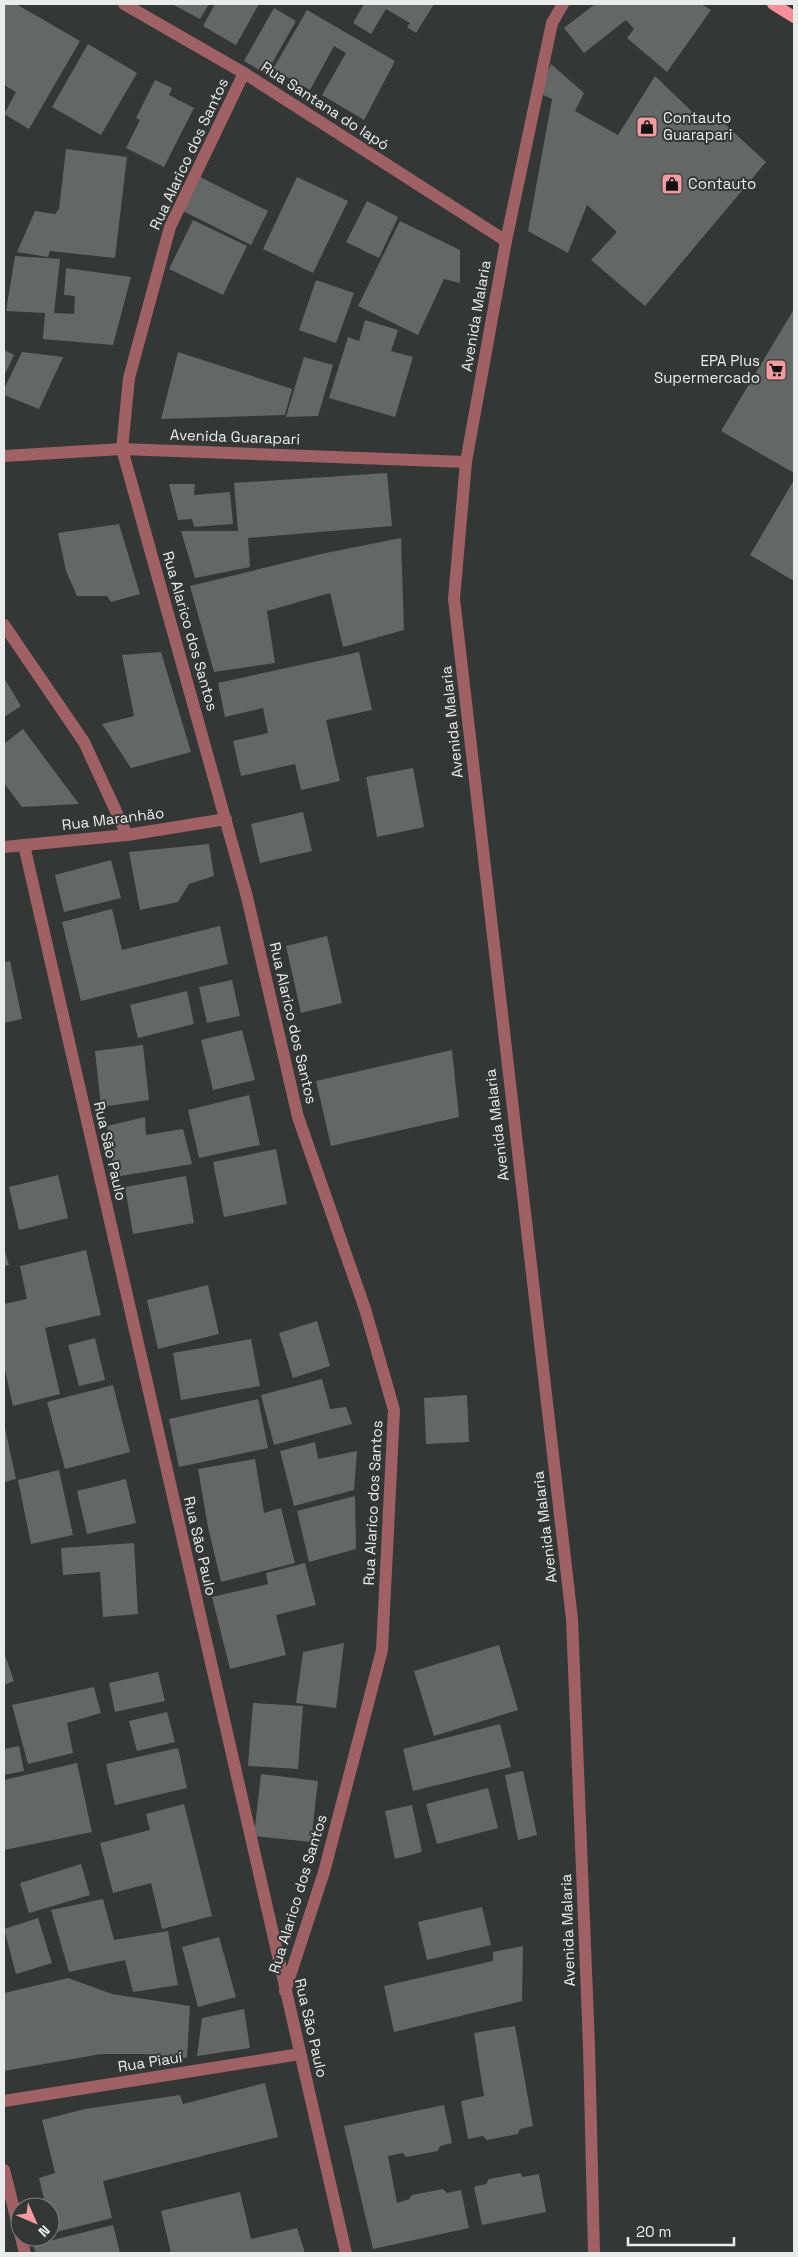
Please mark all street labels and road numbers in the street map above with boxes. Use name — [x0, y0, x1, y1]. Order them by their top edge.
street label: Rua Santana do Iapó — [258, 57, 393, 154]
street label: Rua Alarico dos Santos — [145, 75, 232, 233]
street label: Avenida Malaria — [456, 258, 495, 373]
street label: Avenida Guarapari — [170, 425, 300, 448]
street label: Rua Alarico dos Santos — [159, 549, 222, 713]
street label: Avenida Malaria — [436, 665, 467, 779]
street label: Rua Maranhão — [61, 803, 165, 834]
street label: Rua Alarico dos Santos — [266, 940, 321, 1106]
street label: Avenida Malaria — [480, 1068, 513, 1182]
street label: Rua São Paulo — [90, 1099, 131, 1202]
street label: Rua Alarico dos Santos — [359, 1420, 386, 1586]
street label: Avenida Malaria — [528, 1470, 561, 1584]
street label: Rua São Paulo — [180, 1494, 221, 1597]
street label: Rua Alarico dos Santos — [264, 1812, 331, 1976]
street label: Avenida Malaria — [556, 1873, 579, 1987]
street label: Rua São Paulo — [291, 1976, 332, 2079]
street label: Rua Piauí — [116, 2047, 184, 2076]

